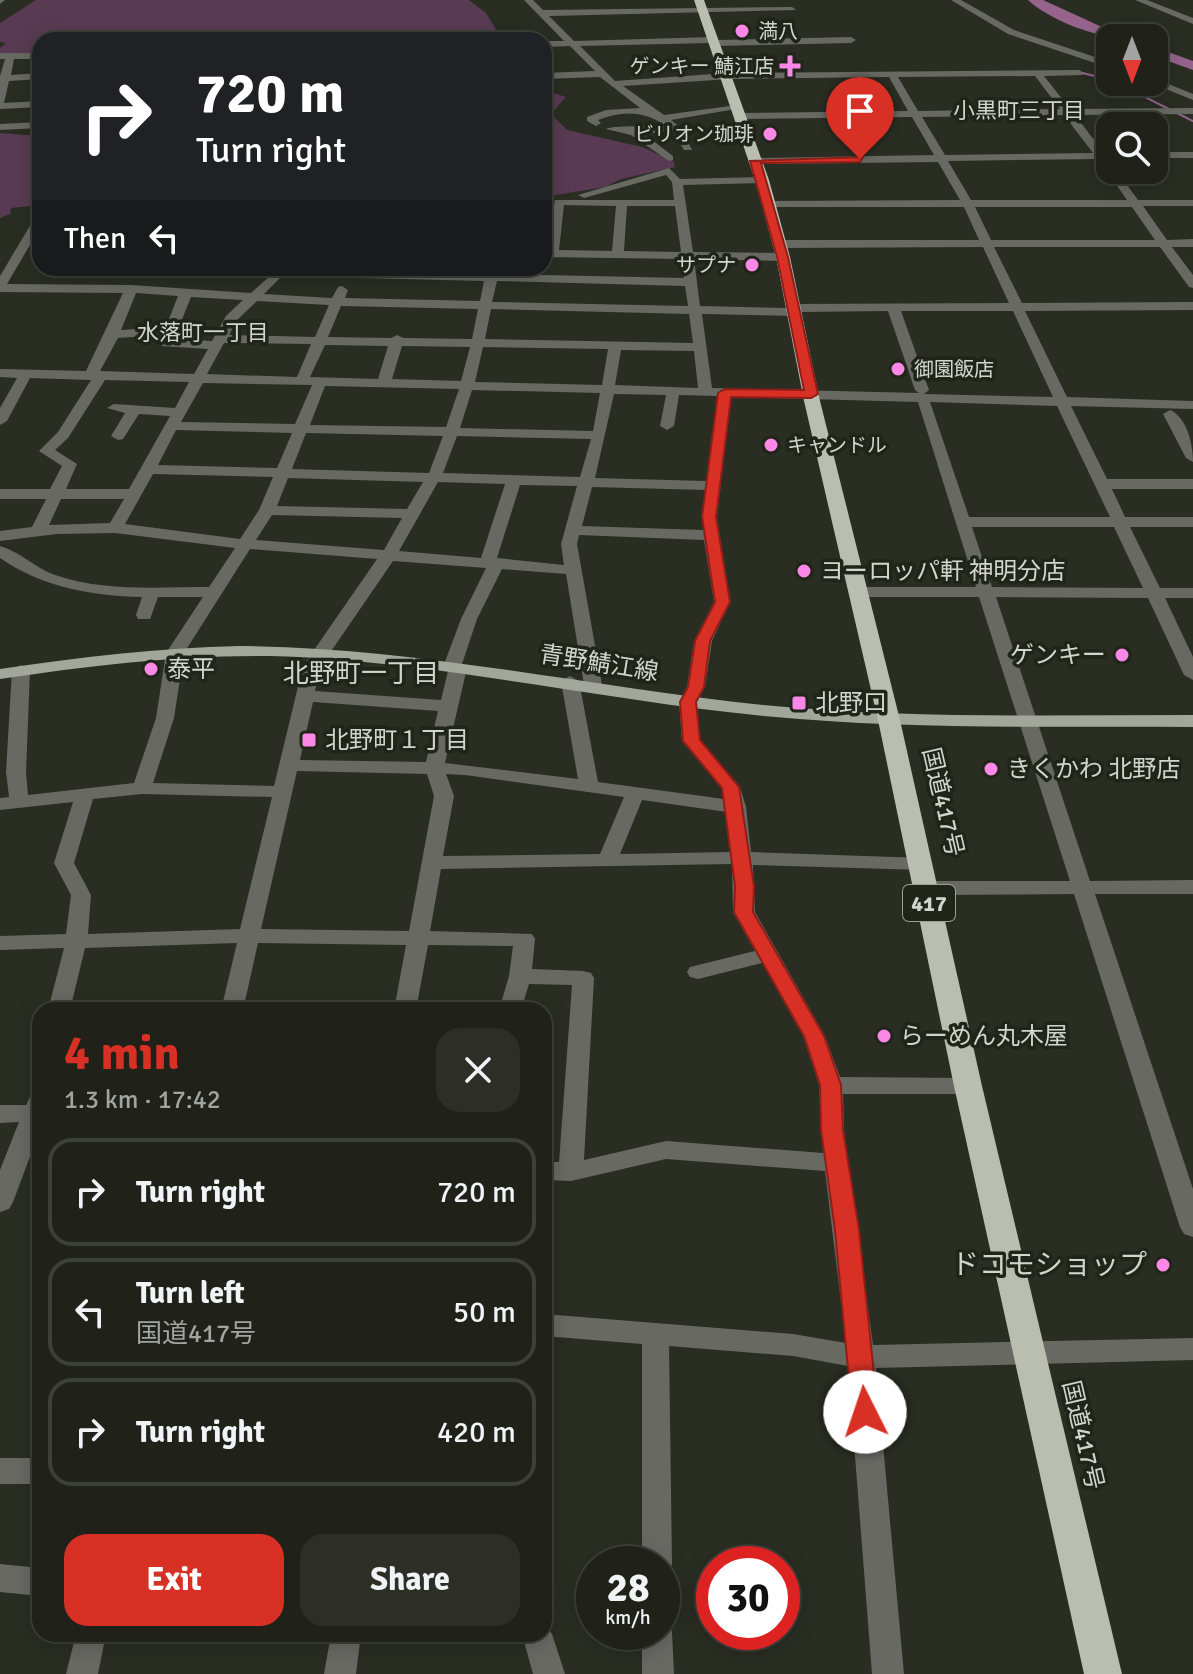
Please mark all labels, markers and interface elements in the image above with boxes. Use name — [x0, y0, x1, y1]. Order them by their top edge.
place label: 満八 — [758, 19, 798, 44]
marker: 満八 — [733, 22, 751, 40]
north arrow — [1096, 24, 1168, 96]
map controls — [1096, 24, 1168, 184]
place label: ゲンキー 鯖江店 — [630, 54, 774, 79]
marker: ゲンキー 鯖江店 — [781, 57, 799, 75]
text: 720 m — [196, 59, 344, 128]
icon: right — [64, 64, 168, 168]
pin — [826, 77, 894, 159]
icon: arrive — [838, 89, 882, 133]
district label: 小黒町三丁目 — [953, 97, 1085, 124]
button: search — [1096, 112, 1168, 184]
place label: ビリオン珈琲 — [634, 122, 754, 147]
marker: ビリオン珈琲 — [761, 125, 779, 143]
text: Turn right — [196, 128, 346, 173]
icon: left — [142, 216, 186, 260]
text: Then — [64, 220, 126, 257]
place label: サプナ — [676, 253, 736, 278]
marker: サプナ — [743, 256, 761, 274]
district label: 水落町一丁目 — [137, 319, 269, 346]
place label: 御園飯店 — [914, 357, 994, 382]
marker: 御園飯店 — [889, 360, 907, 378]
place label: キャンドル — [787, 433, 887, 458]
marker: キャンドル — [762, 436, 780, 454]
place label: ヨーロッパ軒 神明分店 — [820, 556, 1065, 586]
marker: ヨーロッパ軒 神明分店 — [795, 562, 813, 580]
street label: 青野鯖江線 — [537, 639, 661, 687]
place label: ゲンキー — [1010, 640, 1106, 670]
marker: ゲンキー — [1113, 646, 1131, 664]
place label: 泰平 — [167, 654, 215, 684]
district label: 北野町一丁目 — [283, 658, 439, 690]
marker: 泰平 — [142, 660, 160, 678]
place label: 北野口 — [815, 688, 887, 718]
marker: 北野口 — [790, 694, 808, 712]
place label: 北野町１丁目 — [325, 725, 469, 755]
marker: 北野町１丁目 — [300, 731, 318, 749]
street label: 国道417号 — [916, 745, 970, 859]
place label: きくかわ 北野店 — [1007, 754, 1180, 784]
marker: きくかわ 北野店 — [982, 760, 1000, 778]
road number: 417 — [903, 885, 955, 921]
place label: らーめん丸木屋 — [900, 1021, 1068, 1051]
text: 4 min — [64, 1024, 180, 1083]
marker: らーめん丸木屋 — [875, 1027, 893, 1045]
button: close — [436, 1028, 520, 1112]
text: 1.3 km · 17:42 — [64, 1084, 221, 1116]
icon: right — [68, 1170, 112, 1214]
text: Turn right — [136, 1174, 265, 1211]
text: 720 m — [437, 1174, 516, 1211]
place label: ドコモショップ — [951, 1248, 1147, 1282]
marker: ドコモショップ — [1154, 1256, 1172, 1274]
text: Turn left — [136, 1275, 245, 1312]
icon: left — [68, 1290, 112, 1334]
text: 50 m — [453, 1294, 516, 1331]
text: 国道417号 — [136, 1318, 256, 1350]
position arrow — [823, 1370, 907, 1454]
street label: 国道417号 — [1056, 1378, 1110, 1492]
icon: right — [68, 1410, 112, 1454]
text: Turn right — [136, 1414, 265, 1451]
text: 420 m — [437, 1414, 516, 1451]
button: Exit — [64, 1534, 284, 1626]
button: Share — [300, 1534, 520, 1626]
speed limit sign: 30 — [696, 1546, 800, 1650]
text: 28 — [606, 1563, 650, 1613]
text: km/h — [605, 1605, 651, 1630]

